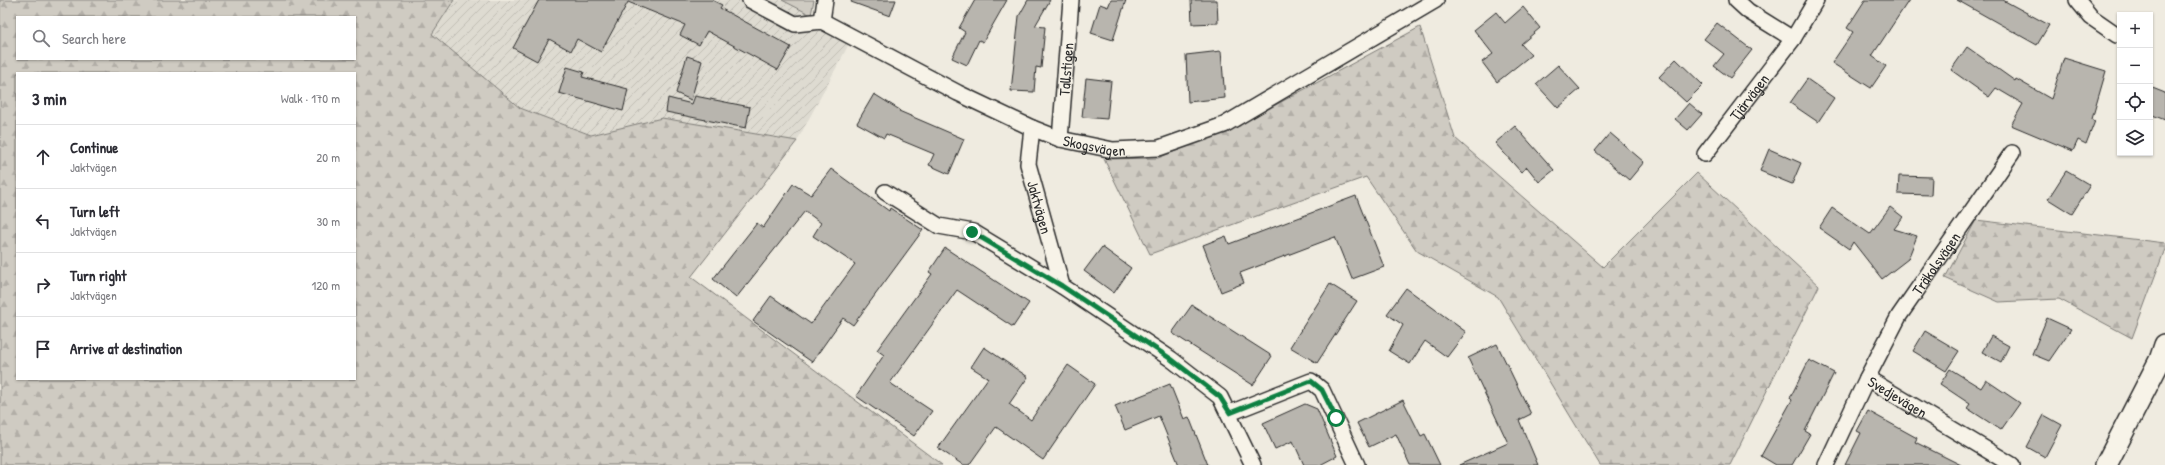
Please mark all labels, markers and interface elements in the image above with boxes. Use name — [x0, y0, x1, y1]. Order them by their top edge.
map controls — [2117, 12, 2153, 156]
button: + — [2117, 12, 2153, 48]
search box — [16, 16, 356, 60]
icon: search — [30, 27, 52, 49]
text: Search here — [62, 28, 126, 49]
street label: Tallstigen — [1053, 42, 1078, 97]
button: − — [2117, 48, 2153, 84]
street label: Tjärvägen — [1724, 69, 1774, 124]
button: locate — [2117, 84, 2153, 120]
text: 3 min — [32, 87, 67, 110]
text: Walk · 170 m — [281, 89, 340, 107]
button: layers — [2117, 120, 2153, 156]
street label: Skogsvägen — [1061, 129, 1126, 161]
text: Continue — [70, 137, 118, 158]
icon: ahead — [32, 146, 54, 168]
text: 20 m — [316, 148, 340, 166]
text: Jaktvägen — [70, 158, 117, 176]
street label: Jaktvägen — [1023, 178, 1057, 236]
text: Turn left — [70, 201, 120, 222]
icon: left — [32, 210, 54, 232]
text: 30 m — [317, 212, 340, 230]
text: Jaktvägen — [70, 222, 117, 240]
route end — [963, 223, 981, 241]
street label: Träkolsvägen — [1906, 227, 1965, 299]
text: Turn right — [70, 265, 126, 286]
icon: right — [32, 274, 54, 296]
text: 120 m — [312, 276, 340, 294]
text: Jaktvägen — [70, 286, 117, 304]
icon: arrive — [32, 338, 54, 360]
text: Arrive at destination — [70, 338, 182, 359]
street label: Svedjevägen — [1864, 371, 1931, 422]
route start — [1327, 409, 1345, 427]

